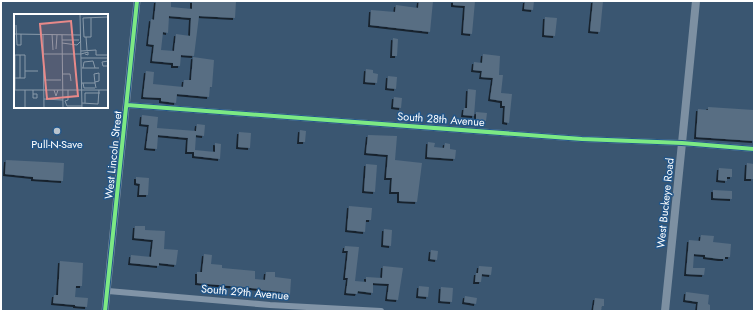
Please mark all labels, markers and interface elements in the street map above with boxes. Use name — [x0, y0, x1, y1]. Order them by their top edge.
inset map — [14, 14, 108, 108]
street label: South 28th Avenue — [397, 108, 486, 130]
street label: West Lincoln Street — [100, 110, 126, 200]
marker: Pull-N-Save — [52, 126, 62, 136]
place label: Pull-N-Save — [31, 136, 83, 152]
street label: West Buckeye Road — [652, 157, 678, 249]
street label: South 29th Avenue — [200, 280, 290, 304]

